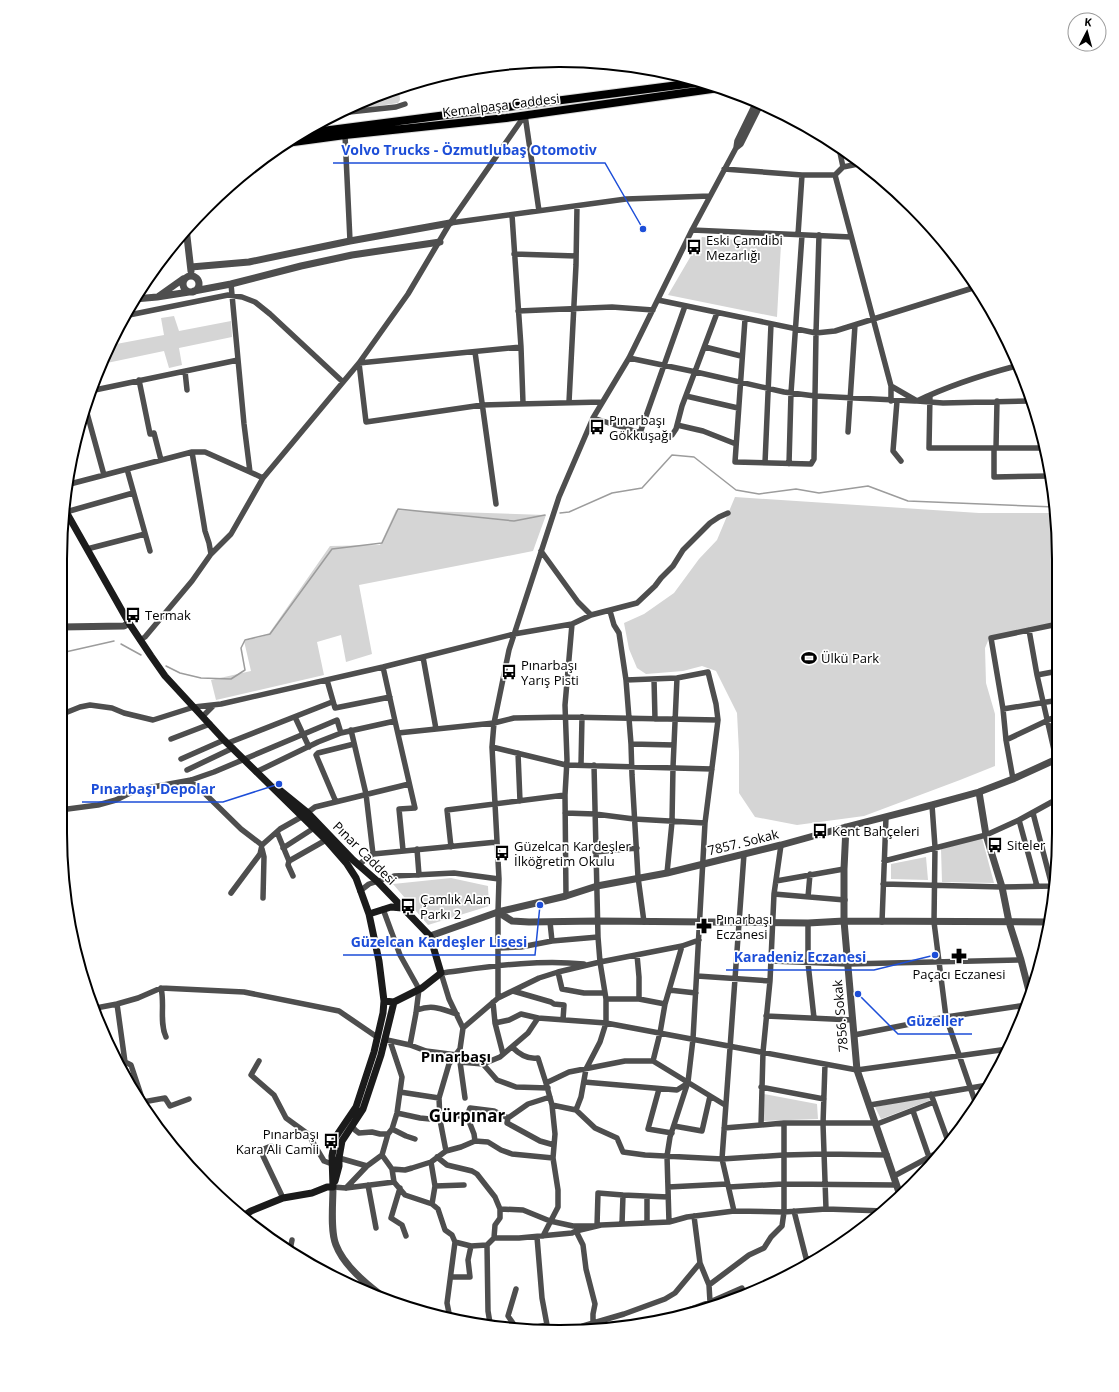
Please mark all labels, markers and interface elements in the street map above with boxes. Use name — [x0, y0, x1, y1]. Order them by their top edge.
north arrow — [1067, 12, 1107, 52]
text: K — [1084, 14, 1093, 29]
street label: Kemalpaşa Caddesi — [441, 89, 561, 121]
callout: Volvo Trucks - Özmutlubaş Otomotiv — [333, 137, 605, 163]
text: Volvo Trucks - Özmutlubaş Otomotiv — [341, 140, 597, 159]
place label: Eski Çamdibi Mezarlığı — [706, 231, 783, 264]
bus stop icon: Eski Çamdibi Mezarlığı — [685, 238, 703, 256]
place label: Pınarbaşı Gökkuşağı — [609, 411, 672, 444]
bus stop icon: Pınarbaşı Gökkuşağı — [588, 418, 606, 436]
bus stop icon: Termak — [124, 606, 142, 624]
place label: Termak — [145, 606, 191, 624]
sports icon: Ülkü Park — [800, 649, 818, 667]
place label: Ülkü Park — [821, 649, 879, 667]
place label: Pınarbaşı Yarış Pisti — [521, 656, 579, 689]
bus stop icon: Pınarbaşı Yarış Pisti — [500, 663, 518, 681]
callout: Pınarbaşı Depolar — [82, 776, 223, 802]
text: Pınarbaşı Depolar — [91, 779, 216, 798]
street label: Pınar Caddesi — [329, 817, 401, 889]
bus stop icon: Kent Bahçeleri — [811, 822, 829, 840]
place label: Kent Bahçeleri — [832, 822, 920, 840]
street label: 7857. Sokak — [706, 824, 780, 859]
bus stop icon: Siteler — [986, 836, 1004, 854]
place label: Siteler — [1007, 836, 1046, 854]
place label: Güzelcan Kardeşler İlköğretim Okulu — [514, 837, 631, 870]
bus stop icon: Güzelcan Kardeşler İlköğretim Okulu — [493, 844, 511, 862]
place label: Çamlık Alan Parkı 2 — [420, 890, 491, 923]
bus stop icon: Çamlık Alan Parkı 2 — [399, 897, 417, 915]
place label: Pınarbaşı Eczanesi — [716, 910, 772, 943]
pharmacy icon: Pınarbaşı Eczanesi — [695, 917, 713, 935]
callout: Güzelcan Kardeşler Lisesi — [343, 929, 535, 955]
text: Güzelcan Kardeşler Lisesi — [351, 932, 527, 951]
callout: Karadeniz Eczanesi — [726, 944, 874, 970]
text: Karadeniz Eczanesi — [734, 947, 866, 966]
pharmacy icon: Paçacı Eczanesi — [950, 947, 968, 965]
place label: Paçacı Eczanesi — [913, 965, 1005, 983]
street label: 7856. Sokak — [828, 979, 852, 1053]
callout: Güzeller — [898, 1008, 972, 1034]
text: Güzeller — [906, 1011, 964, 1030]
district label: Pınarbaşı — [421, 1046, 491, 1066]
district label: Gürpınar — [429, 1104, 505, 1127]
place label: Pınarbaşı Kara Ali Camii — [236, 1125, 319, 1158]
bus stop icon: Pınarbaşı Kara Ali Camii — [322, 1132, 340, 1150]

